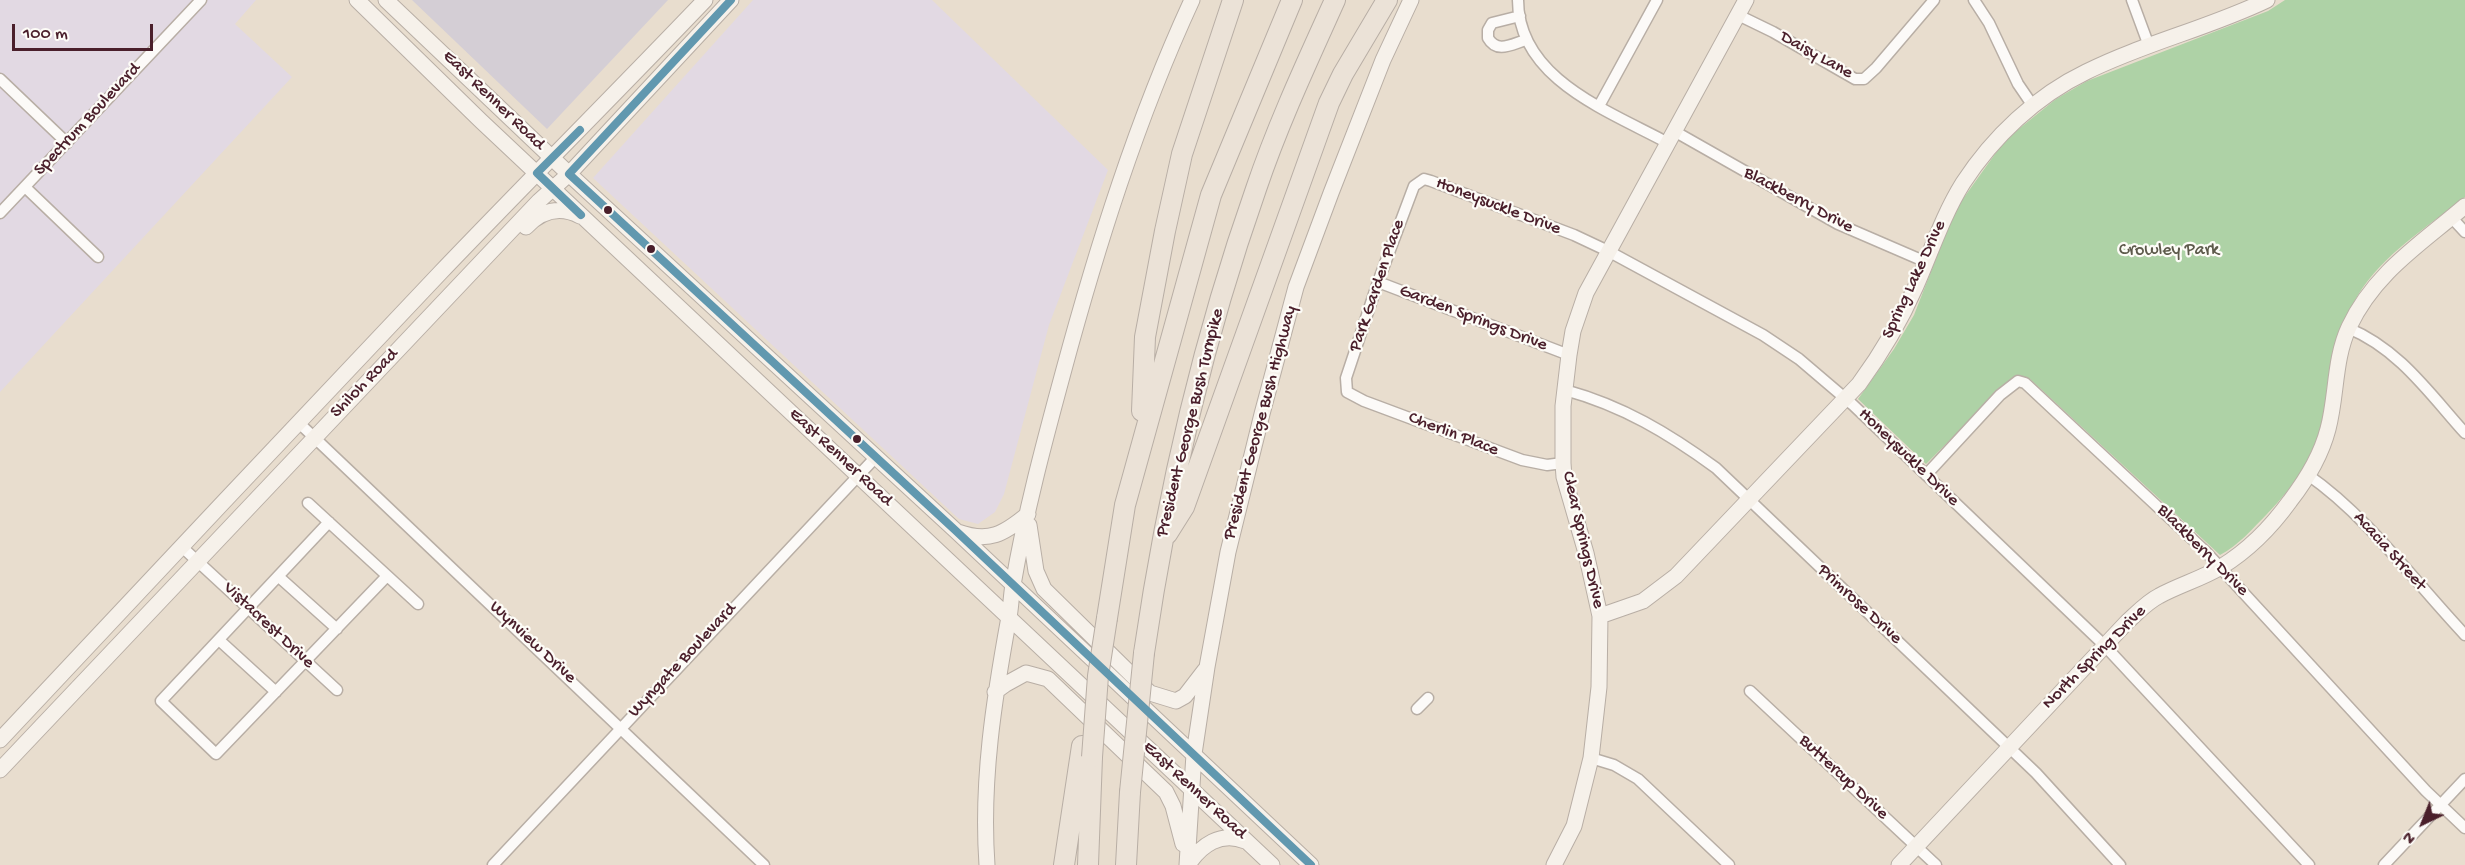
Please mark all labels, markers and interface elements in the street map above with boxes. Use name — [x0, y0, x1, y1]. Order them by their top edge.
scale bar — [15, 12, 156, 50]
text: 100 m — [23, 24, 68, 45]
street label: Daisy Lane — [1776, 27, 1856, 85]
street label: East Renner Road — [437, 47, 549, 155]
street label: Spectrum Boulevard — [30, 59, 146, 181]
street label: Blackberry Drive — [1739, 163, 1857, 239]
street label: Honeysuckle Drive — [1432, 173, 1564, 241]
unlabelled marker — [602, 204, 614, 216]
street label: Park Garden Place — [1345, 217, 1411, 355]
street label: Spring Lake Drive — [1878, 217, 1952, 343]
park label: Crowley Park — [2119, 240, 2219, 262]
unlabelled marker — [645, 243, 657, 255]
street label: Garden Springs Drive — [1396, 281, 1550, 357]
street label: President George Bush Highway — [1219, 304, 1303, 542]
street label: President George Bush Turnpike — [1152, 306, 1230, 540]
street label: Shiloh Road — [327, 345, 403, 423]
street label: East Renner Road — [783, 404, 897, 512]
street label: Honeysuckle Drive — [1853, 404, 1963, 512]
street label: Cherlin Place — [1405, 408, 1501, 462]
unlabelled marker — [851, 433, 863, 445]
street label: Clear Springs Drive — [1556, 469, 1608, 611]
street label: Blackberry Drive — [2152, 501, 2252, 601]
street label: Acacia Street — [2348, 508, 2430, 596]
street label: Primrose Drive — [1812, 560, 1906, 650]
street label: Vistacrest Drive — [218, 578, 318, 674]
street label: Wynview Drive — [484, 597, 580, 689]
street label: Wyngate Boulevard — [624, 599, 742, 723]
street label: North Spring Drive — [2038, 601, 2152, 715]
street label: Buttercup Drive — [1794, 731, 1892, 825]
street label: East Renner Road — [1137, 737, 1251, 845]
north arrow — [2393, 793, 2453, 853]
text: N — [2400, 826, 2421, 847]

